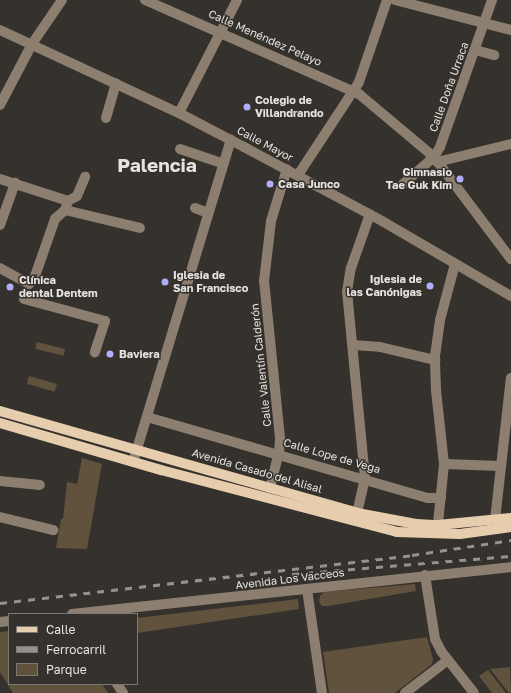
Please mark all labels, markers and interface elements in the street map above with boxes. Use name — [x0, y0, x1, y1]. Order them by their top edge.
street label: Calle Menéndez Pelayo — [206, 7, 324, 69]
street label: Calle Doña Urraca — [427, 40, 471, 134]
place label: Colegio de Villandrando — [255, 94, 324, 120]
marker: Colegio de Villandrando — [242, 102, 252, 112]
street label: Calle Mayor — [235, 124, 295, 164]
district label: Palencia — [117, 154, 197, 176]
place label: Gimnasio Tae Guk Kim — [386, 166, 452, 192]
marker: Gimnasio Tae Guk Kim — [455, 174, 465, 184]
place label: Casa Junco — [278, 177, 340, 191]
marker: Casa Junco — [265, 179, 275, 189]
place label: Iglesia de San Francisco — [173, 269, 248, 295]
place label: Iglesia de las Canónigas — [347, 273, 422, 299]
place label: Clínica dental Dentem — [19, 274, 98, 300]
marker: Iglesia de San Francisco — [160, 277, 170, 287]
marker: Clínica dental Dentem — [4, 281, 16, 293]
marker: Iglesia de las Canónigas — [425, 281, 435, 291]
street label: Calle Valentín Calderón — [248, 303, 274, 427]
place label: Baviera — [119, 347, 160, 361]
marker: Baviera — [104, 348, 116, 360]
street label: Calle Lope de Vega — [282, 436, 382, 476]
street label: Avenida Casado del Alisal — [190, 446, 324, 496]
street label: Avenida Los Vacceos — [235, 566, 345, 592]
legend — [8, 613, 138, 685]
text: Calle — [46, 622, 75, 637]
text: Ferrocarril — [46, 642, 106, 657]
text: Parque — [46, 662, 87, 677]

